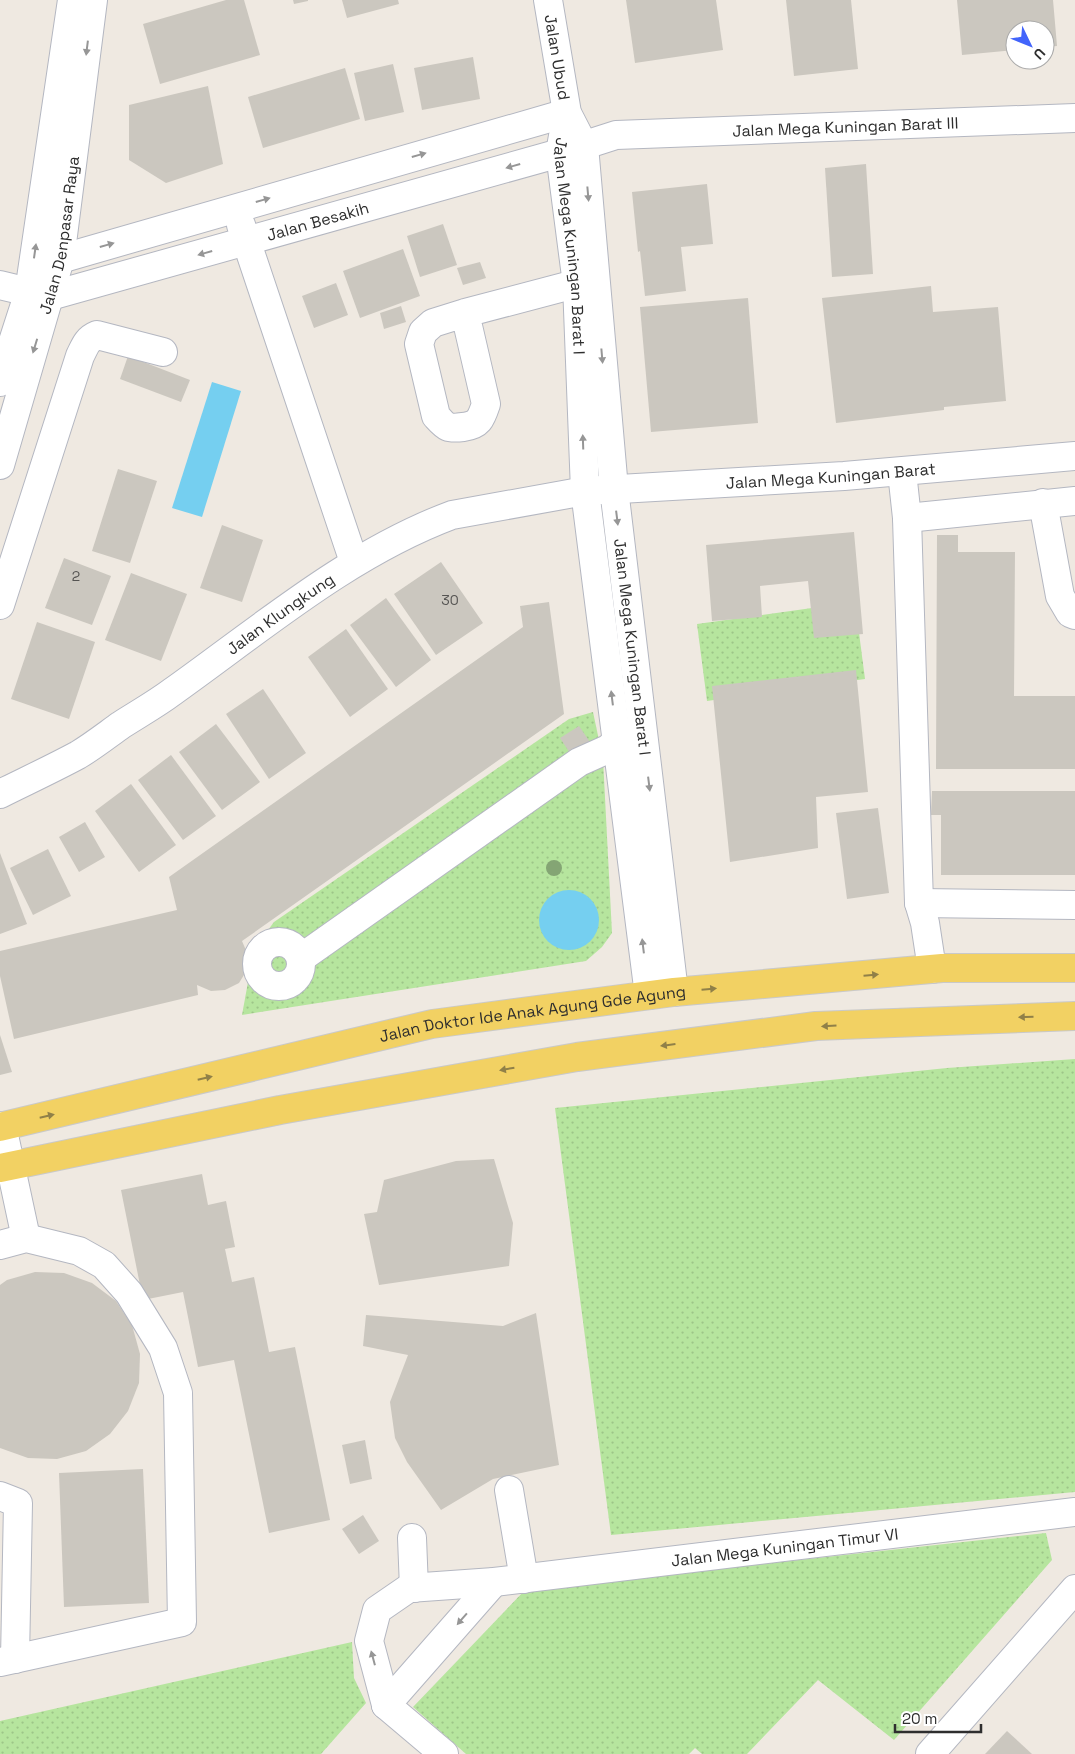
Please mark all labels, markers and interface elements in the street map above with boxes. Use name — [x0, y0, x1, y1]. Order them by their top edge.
street label: Jalan Ubud — [540, 13, 575, 102]
north arrow — [1005, 20, 1055, 70]
one-way arrow — [83, 41, 91, 57]
text: U — [1030, 44, 1049, 63]
street label: Jalan Mega Kuningan Barat III — [732, 112, 959, 141]
street label: Jalan Mega Kuningan Barat I — [549, 136, 590, 355]
one-way arrow — [412, 151, 427, 159]
street label: Jalan Denpasar Raya — [34, 155, 84, 317]
one-way arrow — [505, 162, 521, 170]
one-way arrow — [585, 187, 593, 203]
one-way arrow — [256, 196, 271, 204]
street label: Jalan Besakih — [264, 197, 371, 245]
one-way arrow — [99, 241, 114, 249]
one-way arrow — [31, 242, 39, 258]
one-way arrow — [197, 249, 212, 257]
one-way arrow — [31, 338, 39, 353]
one-way arrow — [598, 349, 606, 365]
one-way arrow — [579, 434, 587, 450]
street label: Jalan Mega Kuningan Barat — [725, 458, 936, 493]
one-way arrow — [613, 510, 621, 526]
street label: Jalan Mega Kuningan Barat I — [609, 537, 656, 757]
house number: 2 — [72, 567, 80, 585]
street label: Jalan Klungkung — [222, 568, 338, 659]
house number: 30 — [441, 591, 459, 609]
one-way arrow — [608, 690, 616, 706]
one-way arrow — [645, 776, 653, 792]
one-way arrow — [639, 938, 647, 954]
one-way arrow — [864, 970, 880, 978]
street label: Jalan Doktor Ide Anak Agung Gde Agung — [377, 981, 687, 1047]
one-way arrow — [702, 985, 718, 993]
one-way arrow — [1018, 1014, 1034, 1022]
one-way arrow — [821, 1022, 837, 1030]
one-way arrow — [659, 1041, 675, 1049]
one-way arrow — [499, 1066, 515, 1074]
one-way arrow — [198, 1074, 213, 1082]
one-way arrow — [40, 1112, 55, 1120]
street label: Jalan Mega Kuningan Timur VI — [670, 1523, 899, 1571]
one-way arrow — [456, 1612, 468, 1624]
one-way arrow — [369, 1650, 377, 1665]
scale bar — [895, 1702, 981, 1734]
text: 20 m — [902, 1709, 937, 1728]

